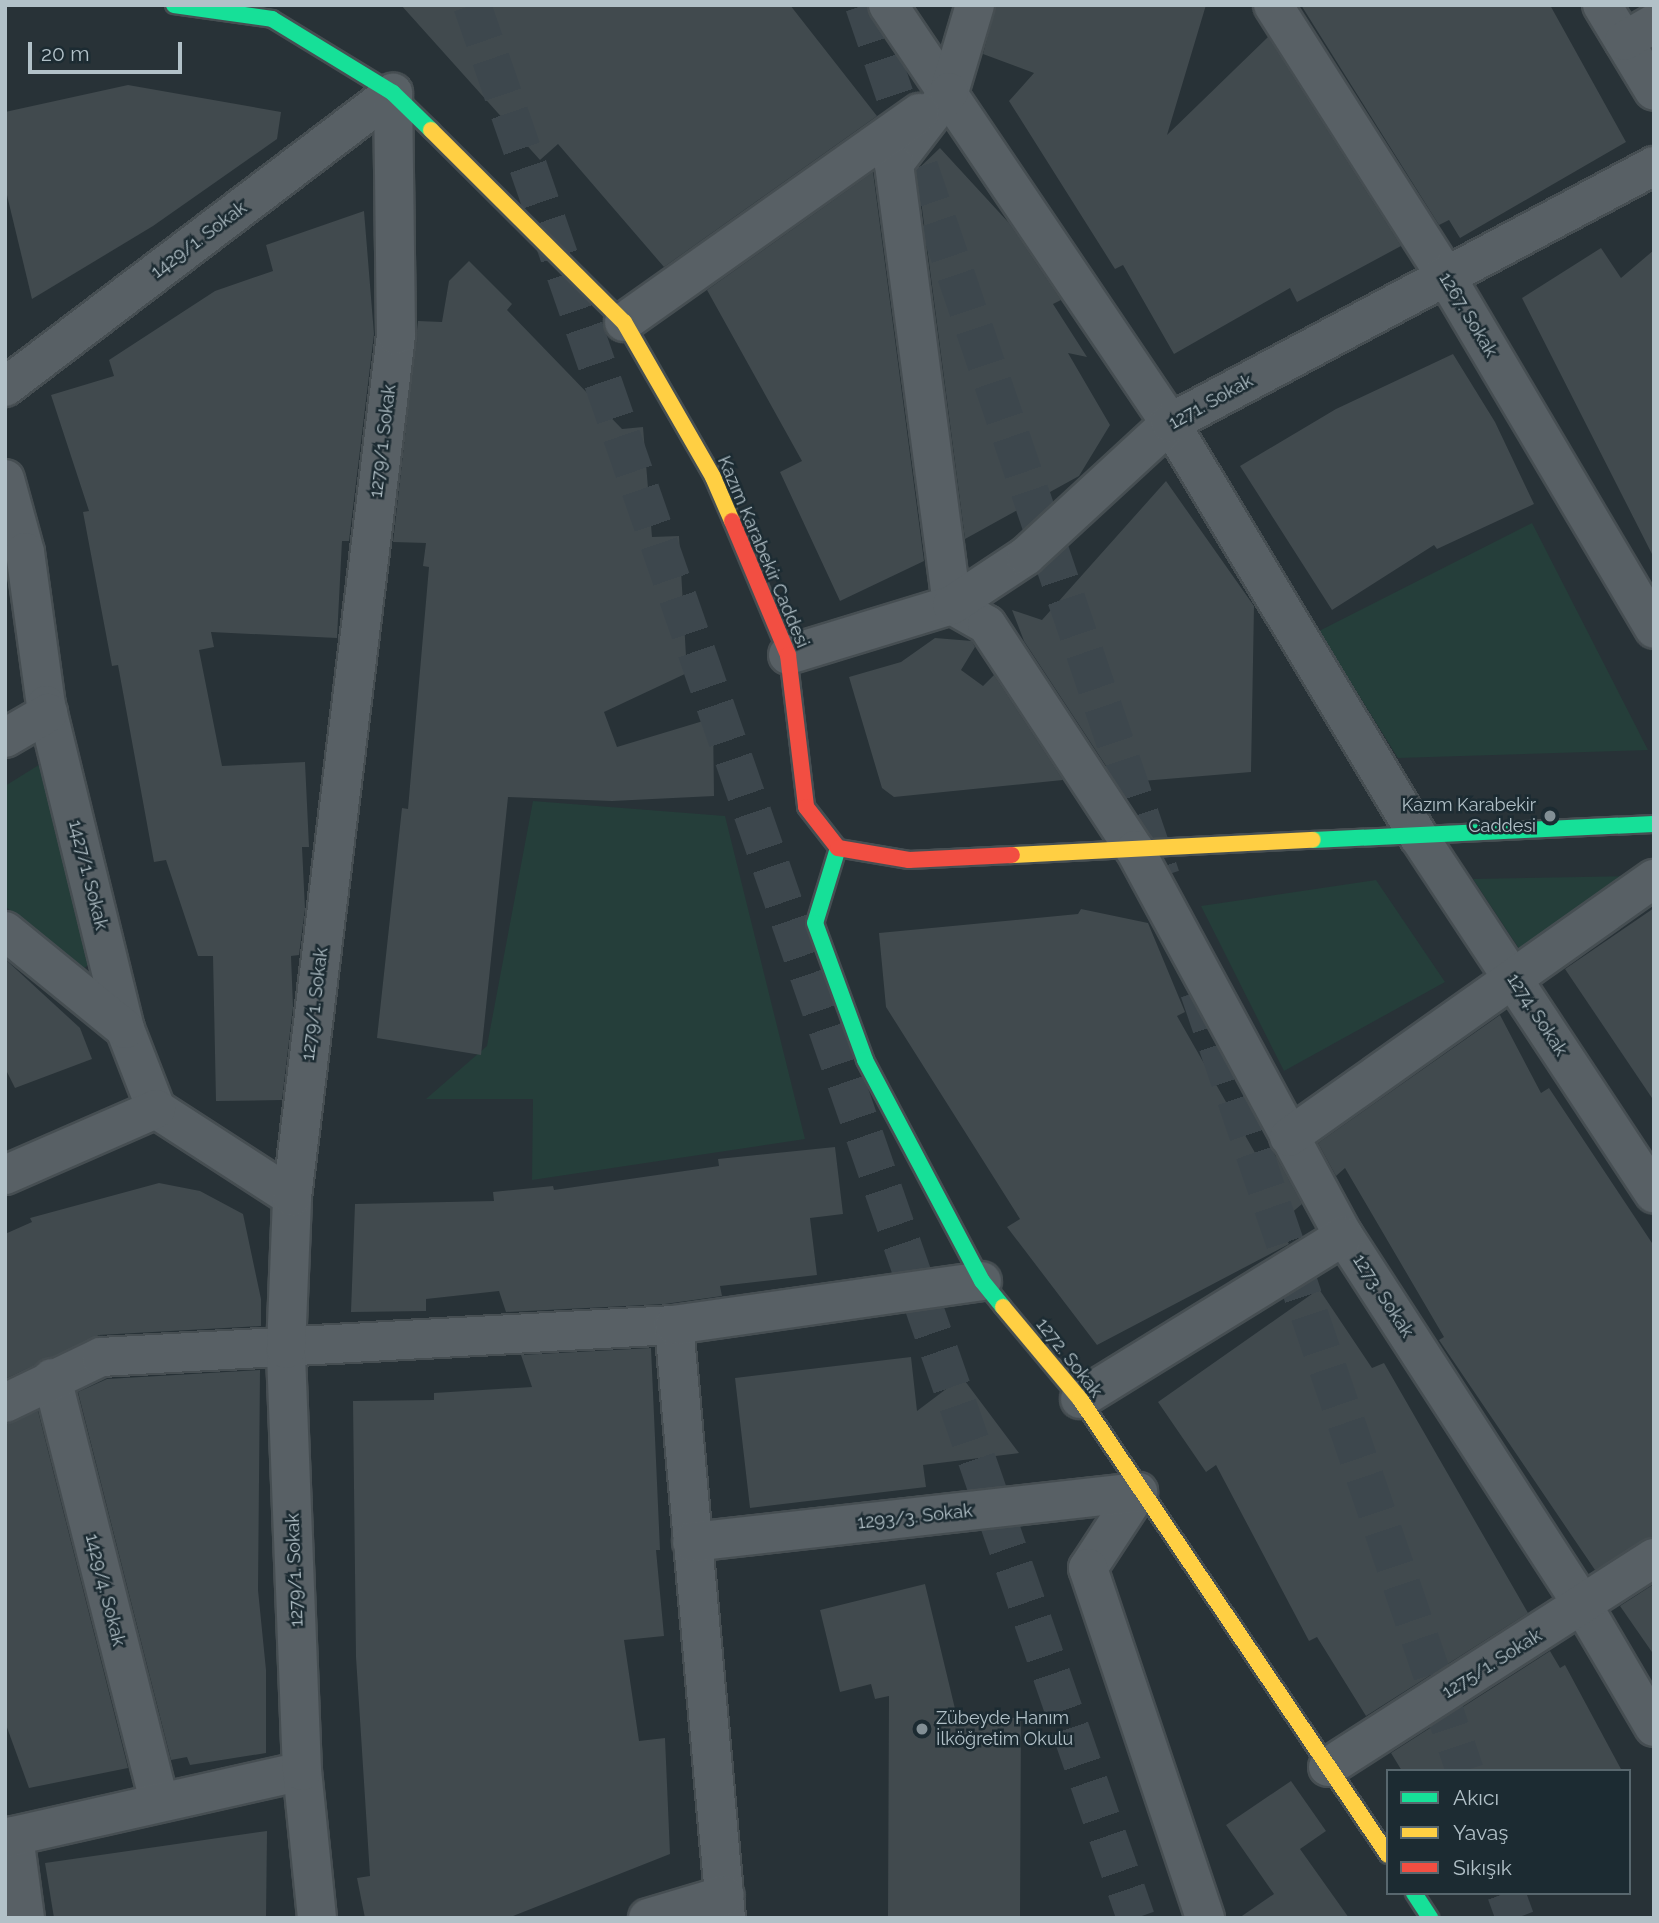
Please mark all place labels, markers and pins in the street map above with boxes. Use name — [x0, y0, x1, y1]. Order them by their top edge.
place label: Kazım Karabekir Caddesi — [1402, 795, 1536, 838]
marker: Kazım Karabekir Caddesi — [1542, 808, 1558, 824]
place label: Zübeyde Hanım İlköğretim Okulu — [936, 1708, 1073, 1750]
marker: Zübeyde Hanım İlköğretim Okulu — [914, 1721, 930, 1737]

